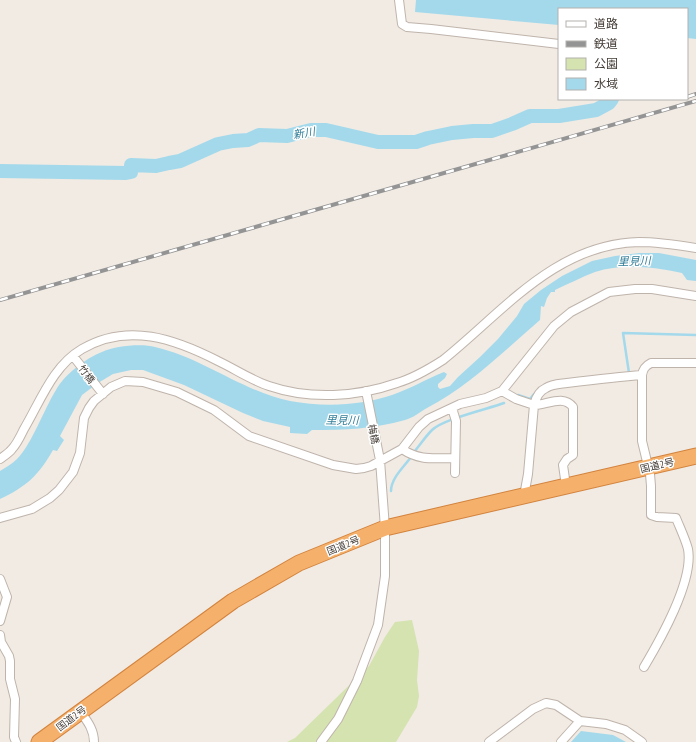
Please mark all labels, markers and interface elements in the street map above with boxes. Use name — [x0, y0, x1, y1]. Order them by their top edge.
legend — [558, 8, 688, 100]
text: 道路 — [594, 16, 618, 31]
text: 鉄道 — [594, 36, 618, 51]
text: 公園 — [594, 56, 618, 71]
text: 水域 — [594, 76, 618, 91]
water label: 新川 — [292, 124, 317, 142]
water label: 里見川 — [617, 253, 652, 269]
street label: 竹橋 — [75, 362, 98, 386]
water label: 里見川 — [325, 413, 360, 427]
street label: 梅橋 — [365, 423, 382, 445]
street label: 国道2号 — [639, 455, 675, 476]
street label: 国道2号 — [325, 533, 362, 558]
street label: 国道2号 — [54, 703, 89, 734]

